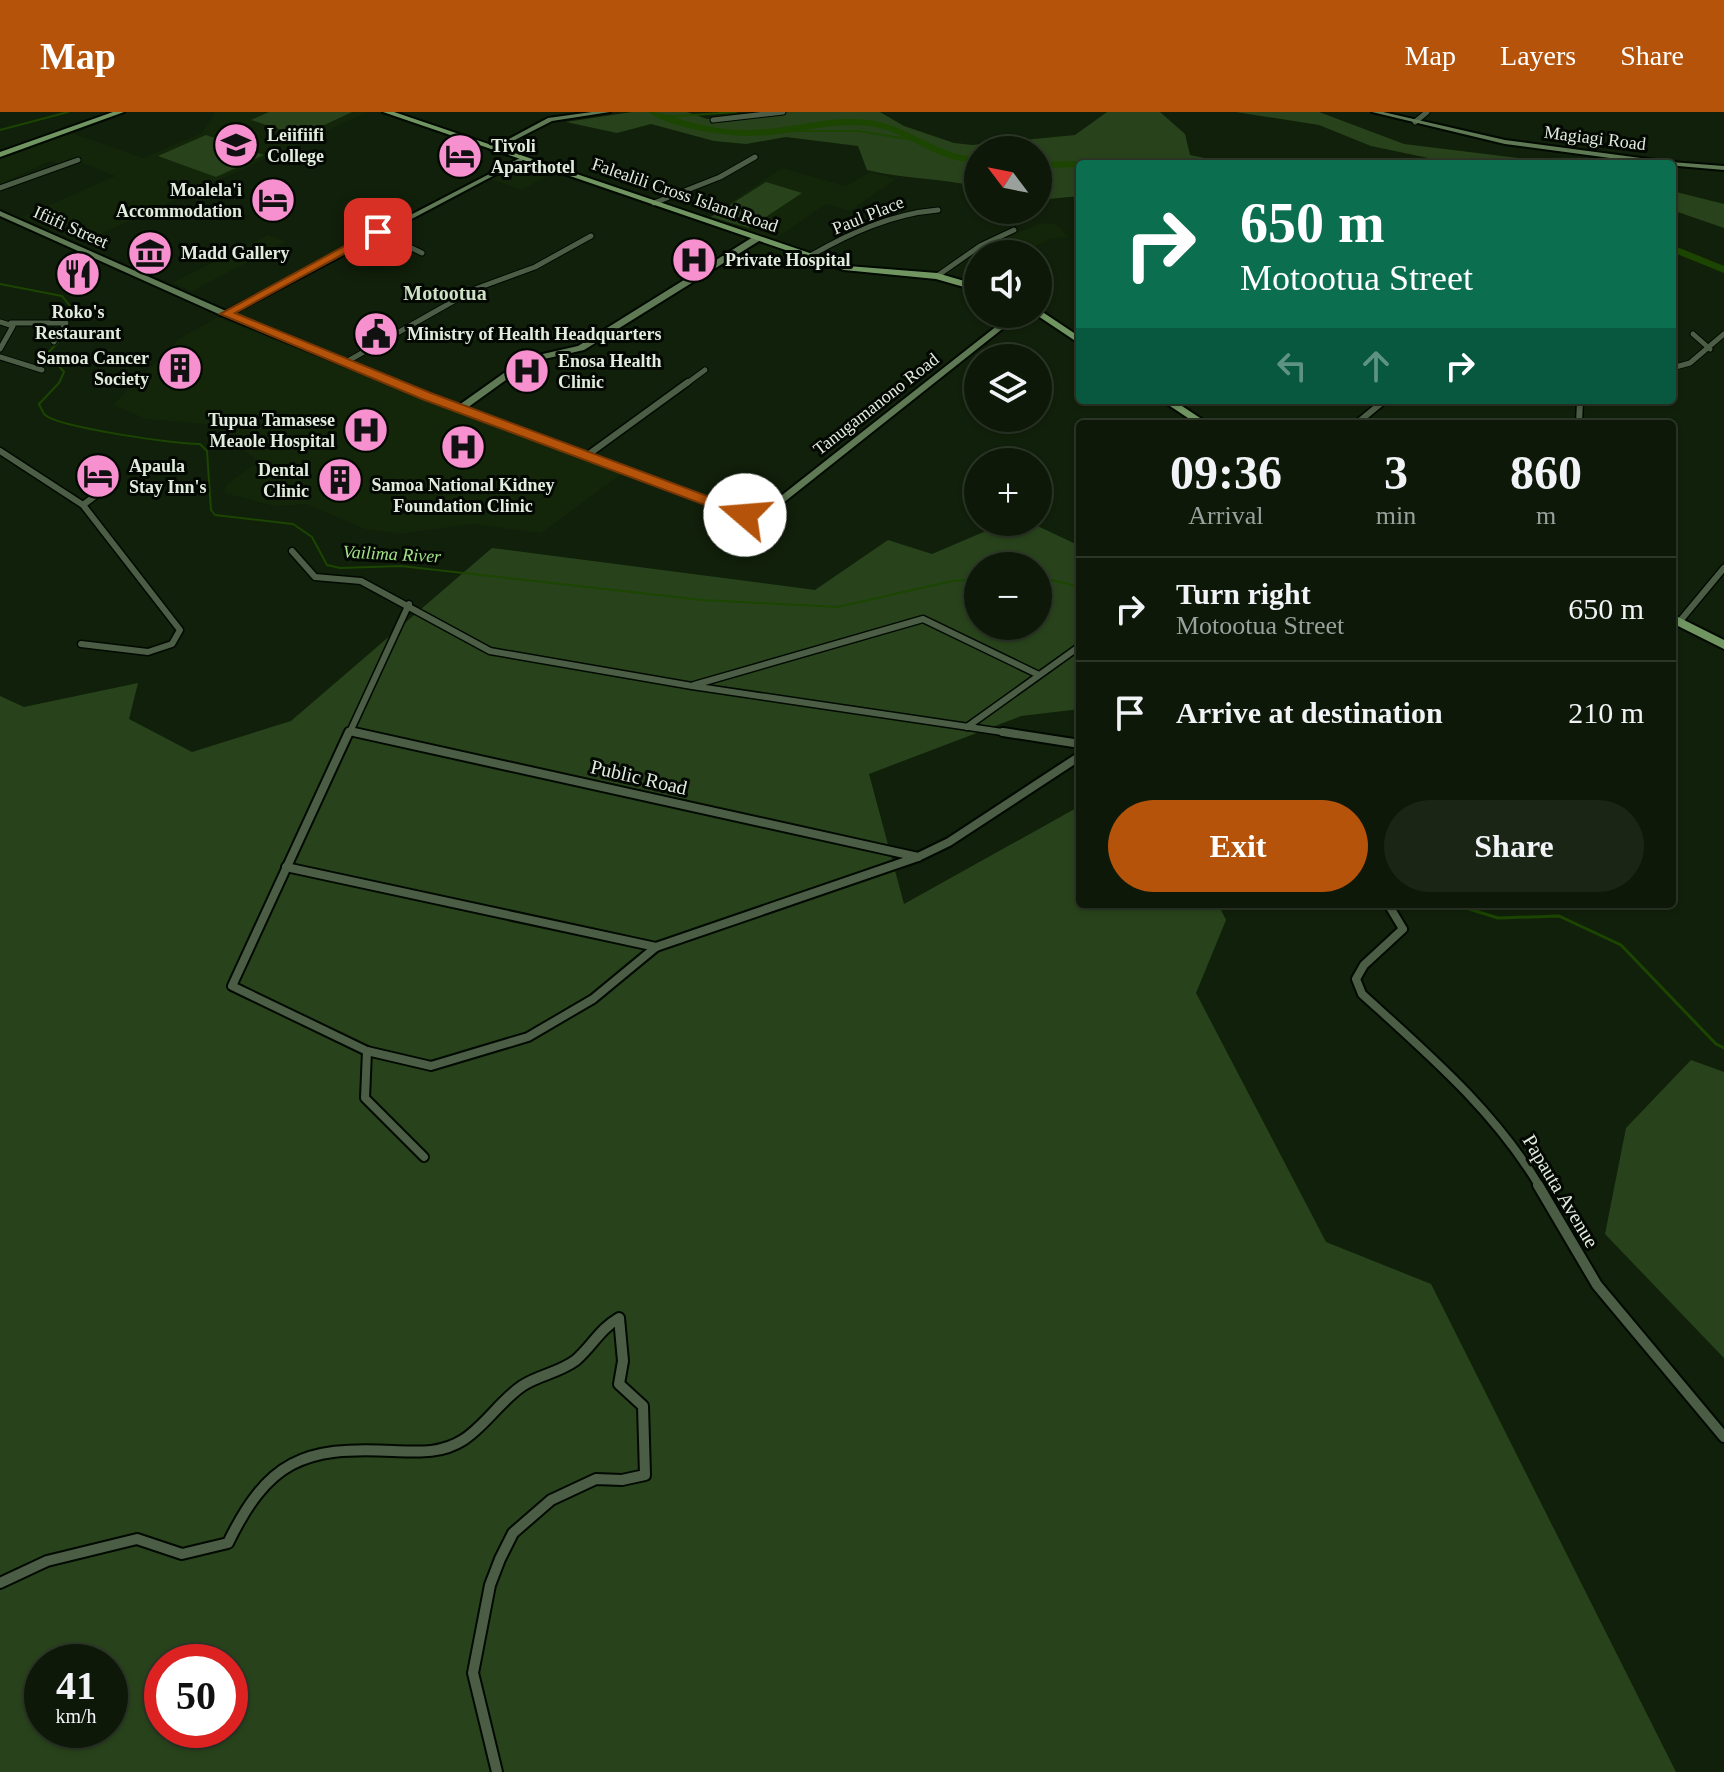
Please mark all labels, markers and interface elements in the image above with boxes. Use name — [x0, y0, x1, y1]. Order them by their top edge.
text: Map — [40, 35, 116, 77]
text: Map — [1405, 40, 1456, 71]
text: Layers — [1500, 40, 1576, 71]
text: Share — [1620, 40, 1684, 71]
school or university icon: Leiifiifi College — [212, 121, 260, 169]
street label: Magiagi Road — [1543, 122, 1647, 154]
place label: Leiifiifi College — [267, 125, 324, 166]
hotel icon: Tivoli Aparthotel — [436, 132, 484, 180]
place label: Tivoli Aparthotel — [491, 136, 575, 177]
north arrow — [964, 136, 1052, 224]
map controls — [964, 136, 1052, 640]
street label: Falealili Cross Island Road — [589, 154, 781, 236]
hotel icon: Moalela'i Accommodation — [249, 176, 297, 224]
place label: Moalela'i Accommodation — [116, 180, 242, 221]
street label: Paul Place — [829, 192, 907, 238]
icon: right — [1108, 192, 1212, 296]
text: 650 m — [1240, 192, 1385, 254]
pin — [344, 198, 412, 266]
street label: Ifiifi Street — [31, 202, 111, 252]
icon: arrive — [356, 210, 400, 254]
museum icon: Madd Gallery — [126, 229, 174, 277]
hospital icon: Private Hospital — [670, 236, 718, 284]
button: sound — [964, 240, 1052, 328]
place label: Madd Gallery — [181, 243, 290, 263]
restaurant icon: Roko's Restaurant — [54, 250, 102, 298]
place label: Private Hospital — [725, 250, 850, 270]
text: Motootua Street — [1240, 258, 1473, 298]
district label: Motootua — [403, 282, 487, 304]
place label: Roko's Restaurant — [35, 302, 121, 343]
public building icon: Ministry of Health Headquarters — [352, 310, 400, 358]
place label: Ministry of Health Headquarters — [407, 324, 661, 344]
building icon: Samoa Cancer Society — [156, 344, 204, 392]
button: layers — [964, 344, 1052, 432]
icon: left — [1270, 344, 1314, 388]
icon: ahead — [1354, 344, 1398, 388]
icon: right — [1438, 344, 1482, 388]
hospital icon: Enosa Health Clinic — [503, 347, 551, 395]
place label: Samoa Cancer Society — [37, 348, 149, 389]
street label: Tanugamanono Road — [809, 349, 943, 459]
place label: Enosa Health Clinic — [558, 351, 662, 392]
hospital icon: Tupua Tamasese Meaole Hospital — [342, 406, 390, 454]
place label: Tupua Tamasese Meaole Hospital — [208, 410, 335, 451]
hospital icon: Samoa National Kidney Foundation Clinic — [439, 423, 487, 471]
text: 09:36 — [1170, 446, 1282, 499]
text: 3 — [1384, 446, 1408, 499]
text: 860 — [1510, 446, 1582, 499]
button: + — [964, 448, 1052, 536]
hotel icon: Apaula Stay Inn's — [74, 452, 122, 500]
place label: Apaula Stay Inn's — [129, 456, 207, 497]
building icon: Dental Clinic — [316, 456, 364, 504]
place label: Dental Clinic — [258, 460, 309, 501]
position arrow — [703, 473, 787, 557]
place label: Samoa National Kidney Foundation Clinic — [371, 475, 555, 516]
text: Arrival — [1188, 501, 1263, 530]
text: min — [1376, 501, 1416, 530]
text: m — [1536, 501, 1556, 530]
water label: Vailima River — [342, 541, 443, 567]
button: − — [964, 552, 1052, 640]
text: Turn right — [1176, 577, 1311, 610]
icon: right — [1108, 587, 1152, 631]
text: 650 m — [1568, 592, 1644, 625]
text: Motootua Street — [1176, 611, 1344, 640]
icon: arrive — [1108, 691, 1152, 735]
text: Arrive at destination — [1176, 696, 1443, 729]
text: 210 m — [1568, 696, 1644, 729]
street label: Public Road — [589, 755, 689, 799]
button: Exit — [1108, 800, 1368, 892]
button: Share — [1384, 800, 1644, 892]
street label: Papauta Avenue — [1518, 1131, 1603, 1252]
speed limit sign: 50 — [144, 1644, 248, 1748]
text: 41 — [56, 1663, 96, 1708]
text: km/h — [55, 1705, 97, 1727]

